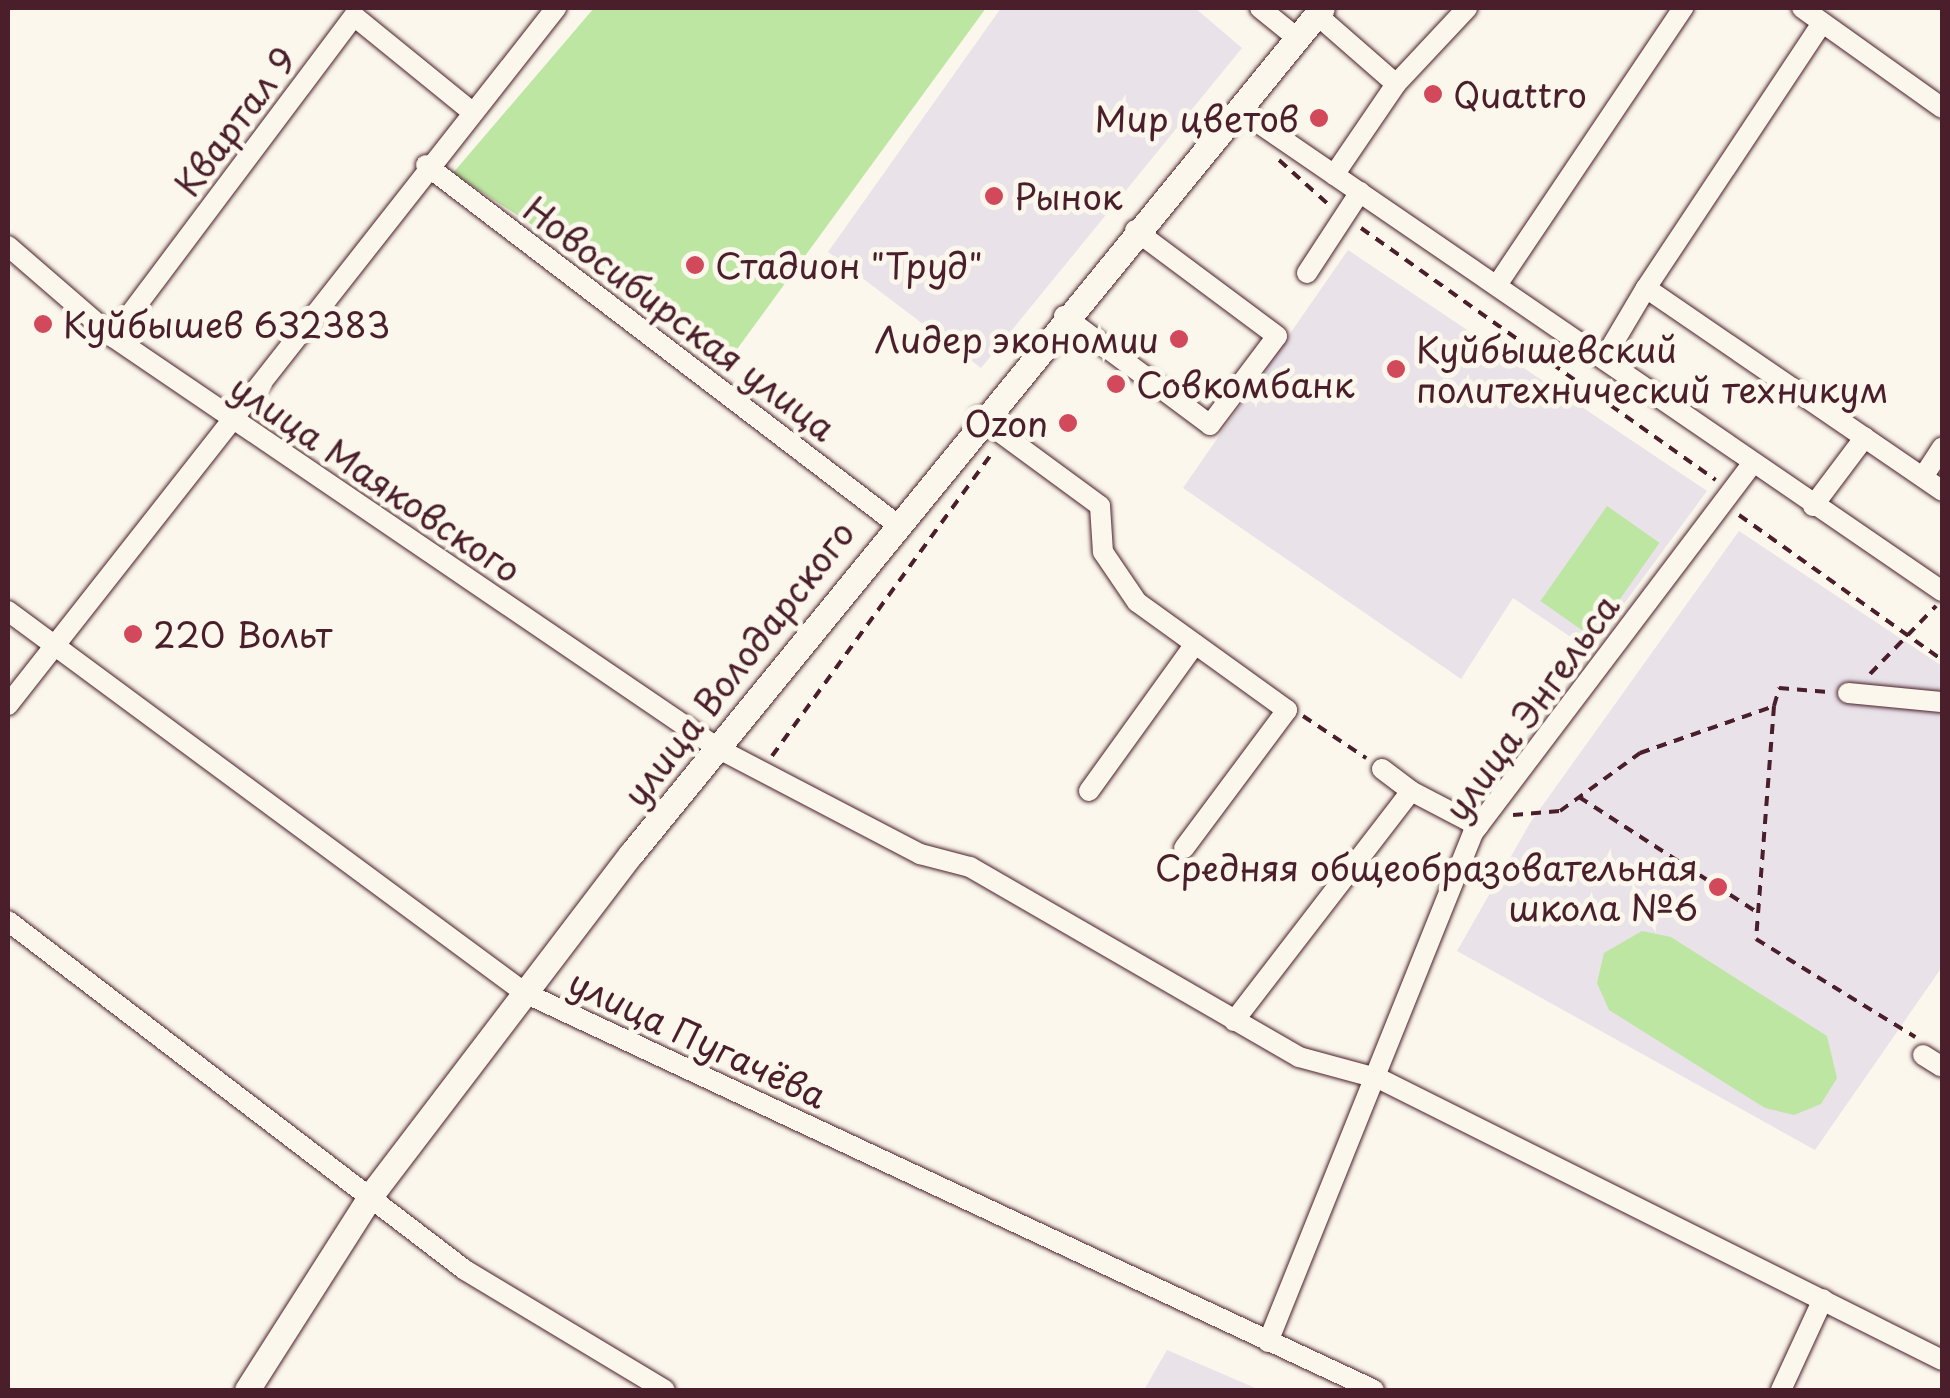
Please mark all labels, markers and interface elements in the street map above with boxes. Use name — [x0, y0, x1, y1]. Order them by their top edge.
street label: Квартал 9 — [166, 39, 304, 203]
place label: Quattro — [1453, 73, 1587, 115]
marker: Quattro — [1422, 83, 1444, 105]
place label: Мир цветов — [1094, 97, 1299, 139]
marker: Мир цветов — [1308, 107, 1330, 129]
place label: Рынок — [1014, 175, 1123, 217]
marker: Рынок — [983, 185, 1005, 207]
street label: Новосибирская улица — [515, 187, 845, 449]
place label: Стадион "Труд" — [715, 244, 984, 286]
marker: Стадион "Труд" — [684, 254, 706, 276]
place label: Куйбышев 632383 — [63, 303, 391, 345]
marker: Куйбышев 632383 — [32, 313, 54, 335]
place label: Лидер экономии — [873, 318, 1159, 360]
marker: Лидер экономии — [1168, 328, 1190, 350]
place label: Куйбышевский политехнический техникум — [1416, 328, 1889, 410]
marker: Куйбышевский политехнический техникум — [1385, 358, 1407, 380]
place label: Совкомбанк — [1136, 363, 1355, 405]
street label: улица Маяковского — [222, 365, 530, 591]
marker: Совкомбанк — [1105, 373, 1127, 395]
place label: Ozon — [964, 402, 1048, 444]
marker: Ozon — [1057, 412, 1079, 434]
street label: улица Володарского — [613, 511, 863, 815]
street label: улица Энгельса — [1434, 585, 1628, 829]
place label: 220 Вольт — [153, 613, 333, 655]
marker: 220 Вольт — [122, 623, 144, 645]
place label: Средняя общеобразовательная школа №6 — [1154, 846, 1698, 928]
marker: Средняя общеобразовательная школа №6 — [1707, 876, 1729, 898]
street label: улица Пугачёва — [562, 959, 834, 1117]

